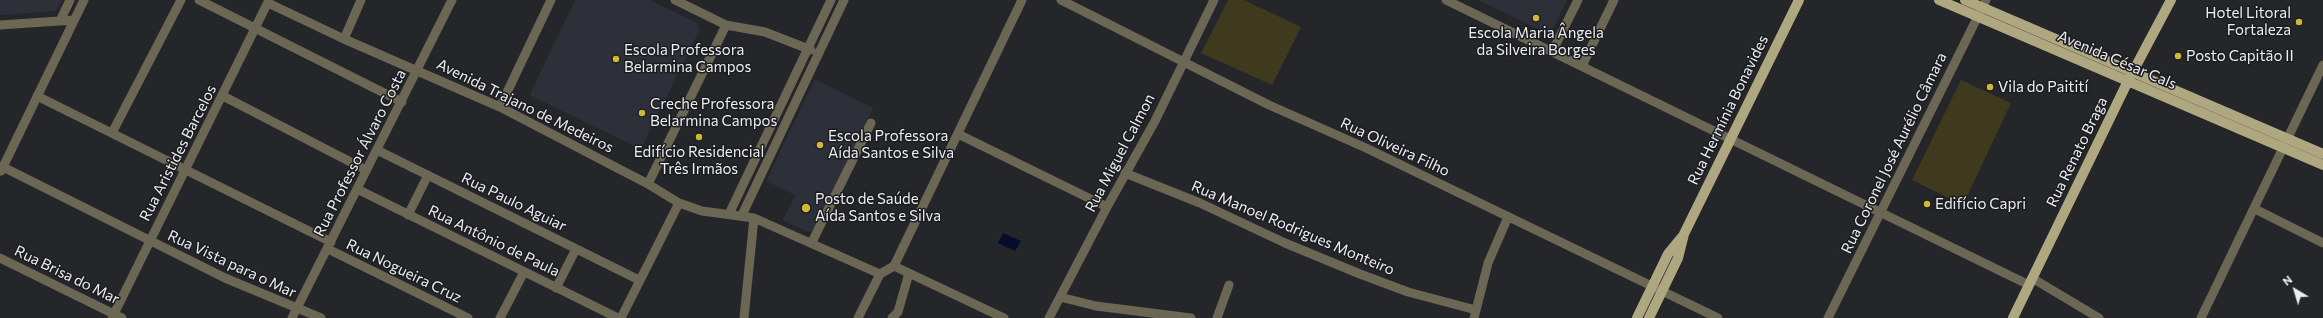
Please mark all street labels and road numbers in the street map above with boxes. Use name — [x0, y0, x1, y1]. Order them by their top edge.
street label: Avenida César Cals — [2055, 27, 2179, 93]
street label: Rua Hermínia Bonavides — [1684, 32, 1772, 188]
street label: Rua Coronel José Aurélio Câmara — [1837, 50, 1951, 256]
street label: Avenida Trajano de Medeiros — [434, 55, 616, 157]
street label: Rua Professor Álvaro Costa — [310, 67, 410, 239]
street label: Rua Aristides Barcelos — [136, 82, 220, 224]
street label: Rua Miguel Calmon — [1081, 91, 1159, 215]
street label: Rua Renato Braga — [2043, 94, 2111, 210]
street label: Rua Oliveira Filho — [1337, 114, 1453, 180]
street label: Rua Paulo Aguiar — [459, 169, 569, 235]
street label: Rua Manoel Rodrigues Monteiro — [1189, 177, 1397, 279]
street label: Rua Antônio de Paula — [425, 201, 563, 281]
street label: Rua Vista para o Mar — [165, 226, 299, 302]
street label: Rua Nogueira Cruz — [343, 235, 465, 307]
street label: Rua Brisa do Mar — [12, 242, 122, 308]

